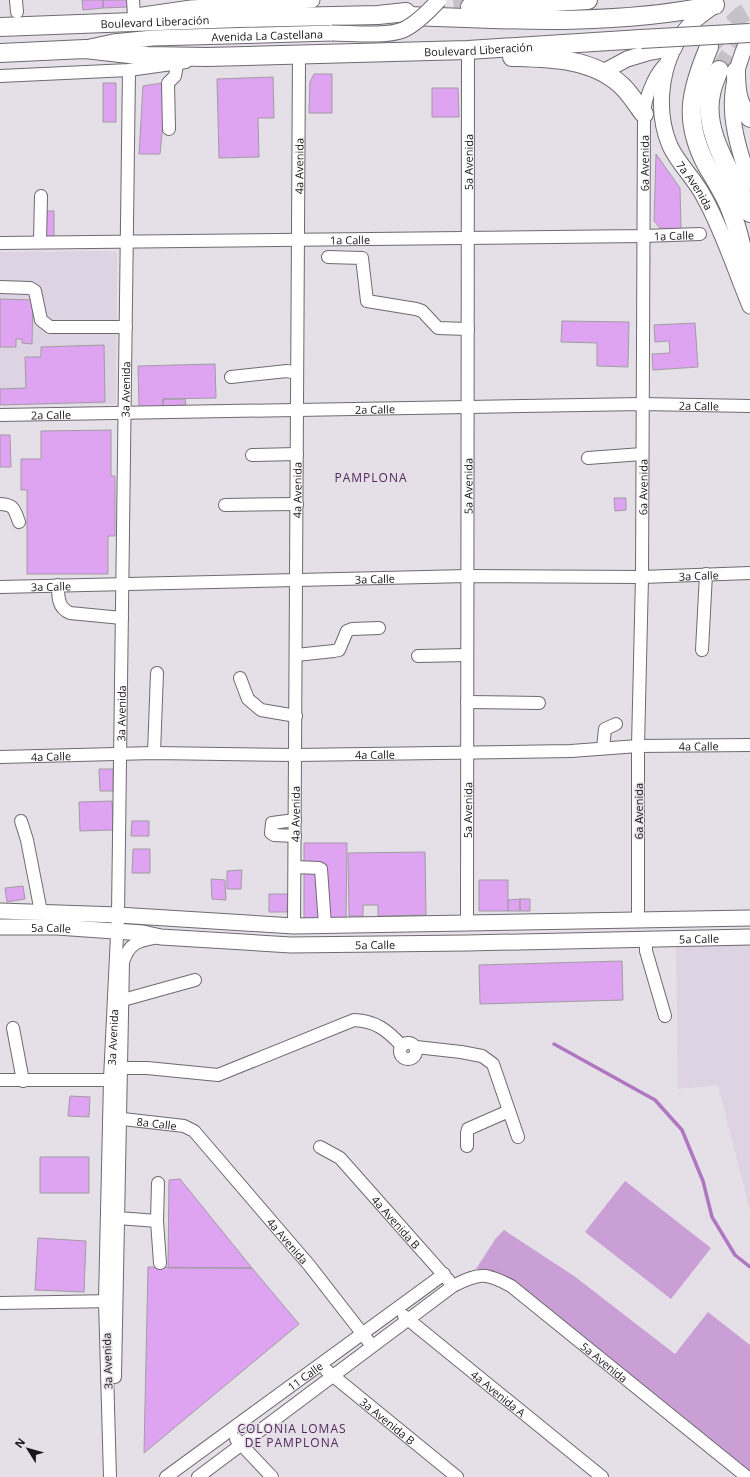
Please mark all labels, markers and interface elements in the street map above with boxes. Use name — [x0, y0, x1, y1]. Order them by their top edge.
street label: Boulevard Liberación — [100, 12, 209, 31]
street label: Avenida La Castellana — [211, 26, 323, 44]
street label: Boulevard Liberación — [424, 38, 533, 59]
street label: 5a Avenida — [460, 134, 475, 190]
street label: 6a Avenida — [636, 135, 651, 191]
street label: 4a Avenida — [291, 138, 306, 194]
street label: 7a Avenida — [673, 157, 717, 212]
street label: 1a Calle — [654, 227, 694, 243]
street label: 1a Calle — [330, 231, 370, 247]
street label: 3a Avenida — [117, 361, 133, 418]
street label: 2a Calle — [679, 397, 719, 413]
street label: 2a Calle — [355, 401, 395, 416]
street label: 2a Calle — [31, 406, 71, 422]
street label: 5a Avenida — [460, 458, 475, 514]
street label: 6a Avenida — [635, 459, 650, 515]
street label: 4a Avenida — [289, 462, 304, 518]
district label: PAMPLONA — [334, 469, 408, 486]
street label: 3a Calle — [679, 567, 719, 583]
street label: 3a Calle — [355, 570, 395, 586]
street label: 3a Calle — [31, 578, 71, 594]
street label: 3a Avenida — [113, 685, 128, 742]
street label: 4a Calle — [679, 738, 719, 753]
street label: 4a Calle — [355, 746, 395, 762]
street label: 4a Calle — [31, 748, 71, 764]
street label: 5a Avenida — [460, 782, 475, 838]
street label: 6a Avenida — [631, 783, 646, 839]
street label: 4a Avenida — [287, 786, 302, 842]
street label: 5a Calle — [31, 920, 72, 935]
street label: 5a Calle — [679, 930, 719, 946]
street label: 5a Calle — [355, 936, 395, 952]
street label: 3a Avenida — [103, 1009, 121, 1066]
street label: 8a Calle — [136, 1113, 177, 1133]
street label: 4a Avenida B — [369, 1192, 424, 1252]
street label: 4a Avenida — [264, 1214, 312, 1267]
street label: 3a Avenida — [99, 1333, 115, 1389]
street label: 5a Avenida — [578, 1338, 631, 1385]
street label: 11 Calle — [284, 1358, 326, 1393]
street label: 4a Avenida A — [468, 1366, 529, 1420]
street label: 3a Avenida B — [358, 1394, 418, 1447]
district label: COLONIA LOMAS DE PAMPLONA — [237, 1420, 347, 1451]
north arrow — [8, 1429, 48, 1469]
text: N — [11, 1435, 28, 1451]

